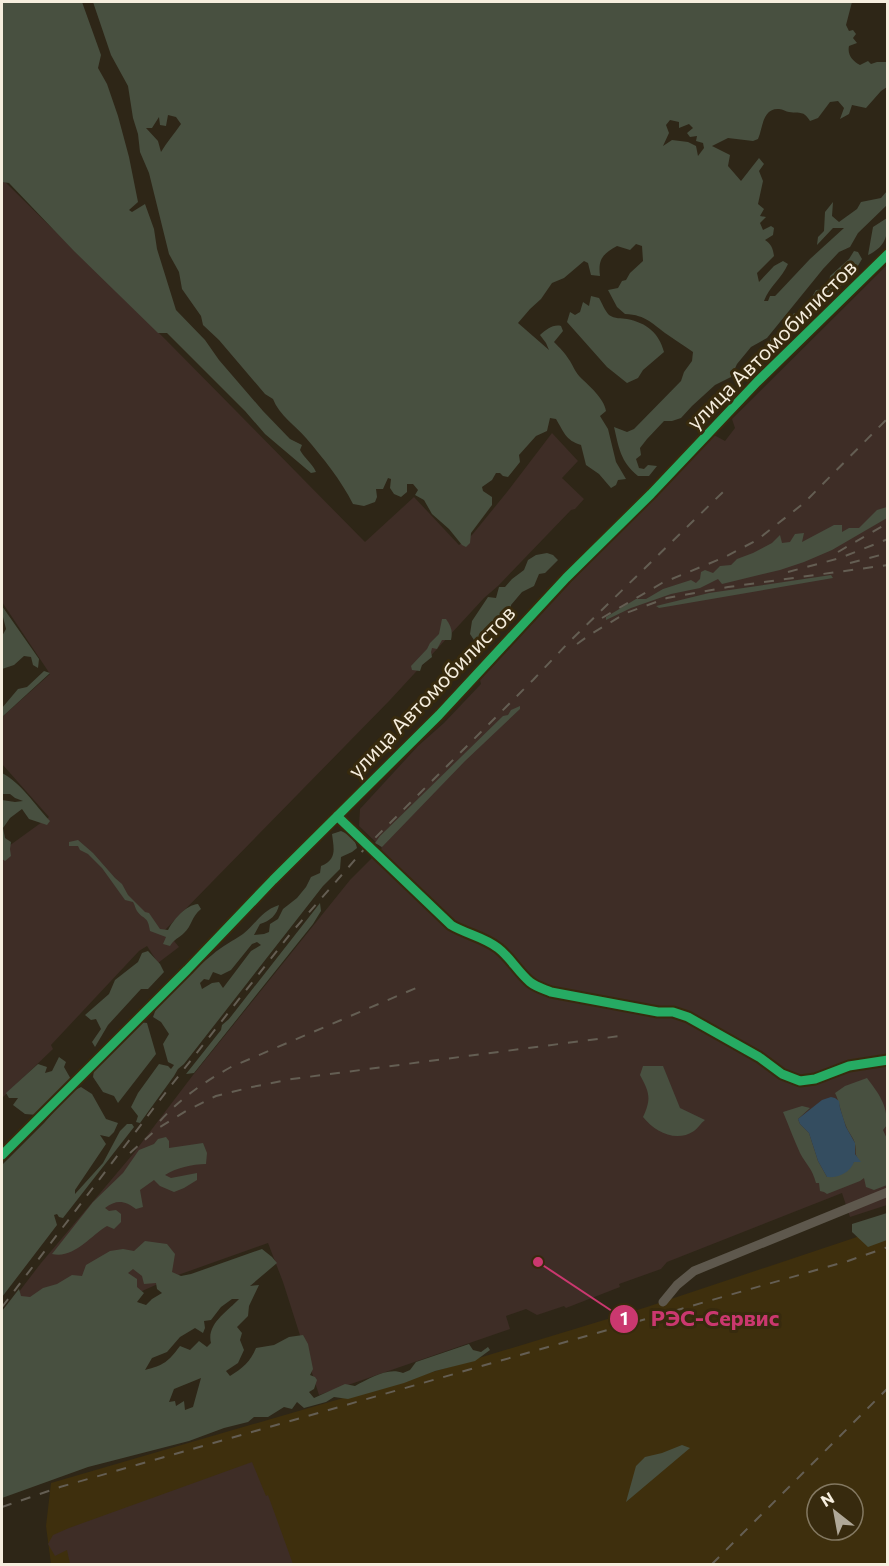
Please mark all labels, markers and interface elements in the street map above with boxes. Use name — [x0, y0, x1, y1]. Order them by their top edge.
street label: улица Автомобилистов — [681, 254, 861, 434]
street label: улица Автомобилистов — [342, 600, 520, 782]
callout: РЭС-Сервис — [609, 1299, 791, 1339]
text: РЭС-Сервис — [651, 1304, 779, 1331]
text: 1 — [620, 1307, 628, 1329]
north arrow — [805, 1482, 865, 1542]
text: N — [817, 1487, 837, 1510]

